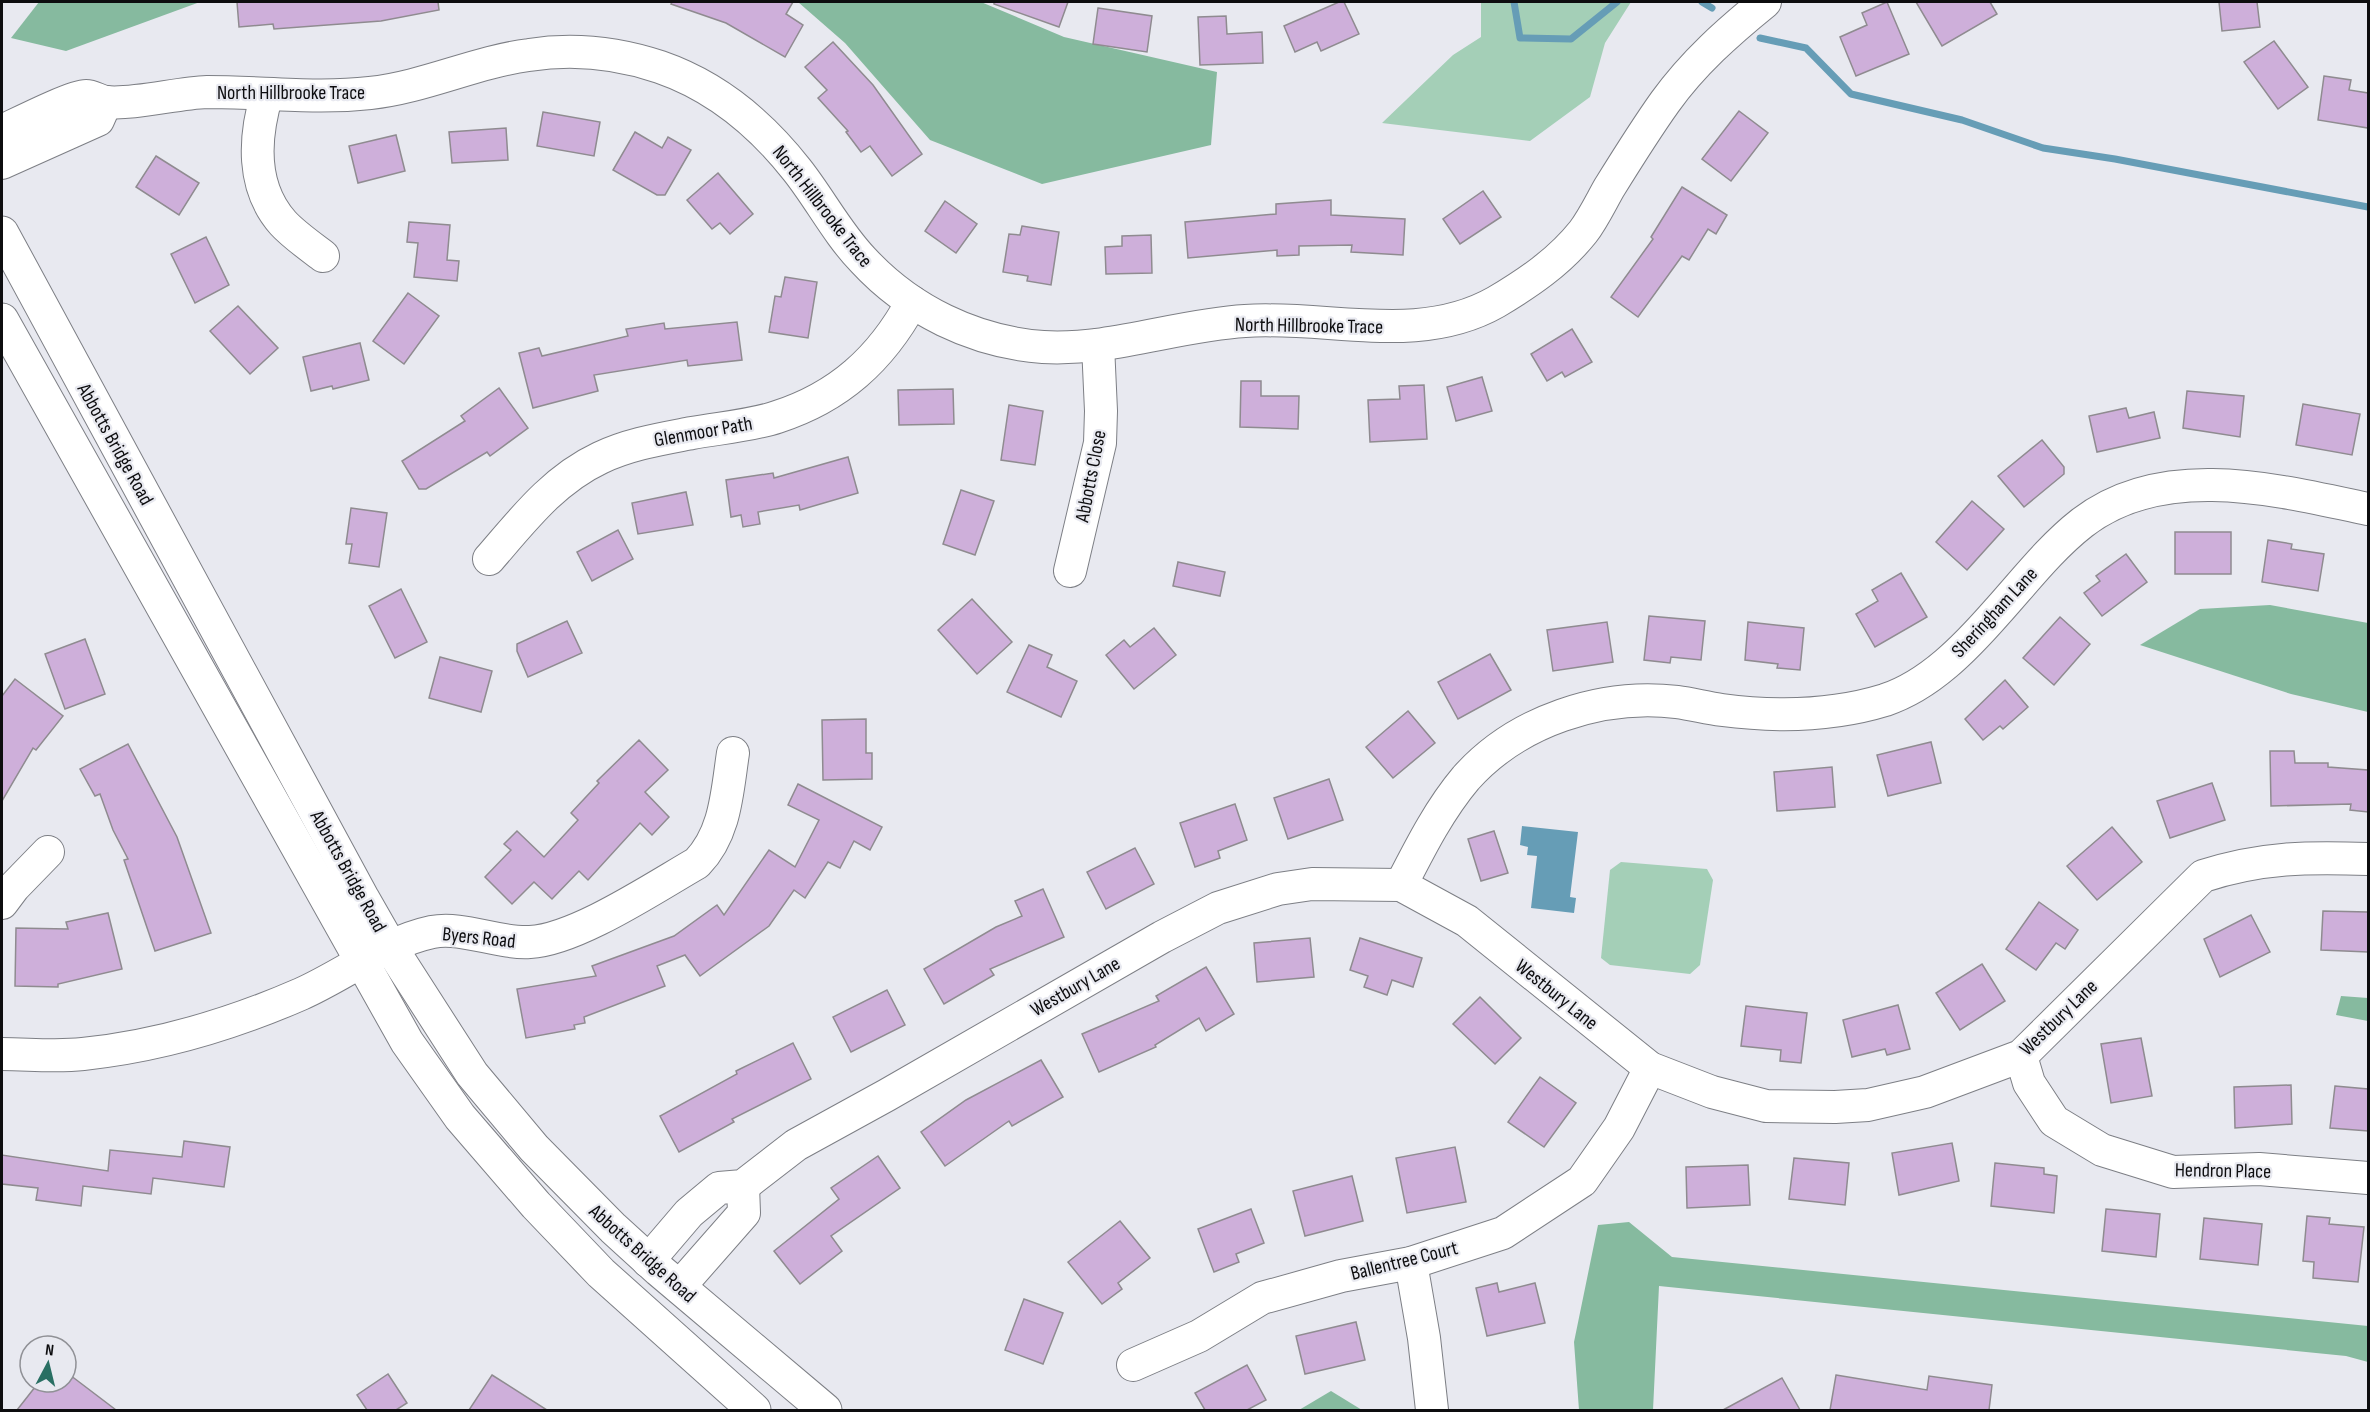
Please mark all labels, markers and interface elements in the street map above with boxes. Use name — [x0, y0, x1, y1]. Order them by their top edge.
street label: North Hillbrooke Trace — [217, 81, 365, 105]
street label: North Hillbrooke Trace — [767, 141, 877, 272]
street label: North Hillbrooke Trace — [1235, 313, 1383, 339]
street label: Abbotts Bridge Road — [71, 379, 158, 509]
street label: Glenmoor Path — [652, 412, 754, 452]
street label: Abbotts Close — [1070, 428, 1112, 525]
street label: Sheringham Lane — [1947, 562, 2043, 663]
street label: Abbotts Bridge Road — [304, 806, 391, 936]
street label: Byers Road — [441, 922, 517, 954]
street label: Westbury Lane — [1027, 952, 1124, 1022]
street label: Westbury Lane — [1510, 954, 1602, 1035]
street label: Westbury Lane — [2015, 975, 2103, 1061]
street label: Hendron Place — [2175, 1158, 2271, 1184]
street label: Abbotts Bridge Road — [583, 1199, 701, 1308]
street label: Ballentree Court — [1348, 1236, 1460, 1286]
north arrow — [18, 1334, 78, 1394]
text: N — [44, 1341, 55, 1361]

